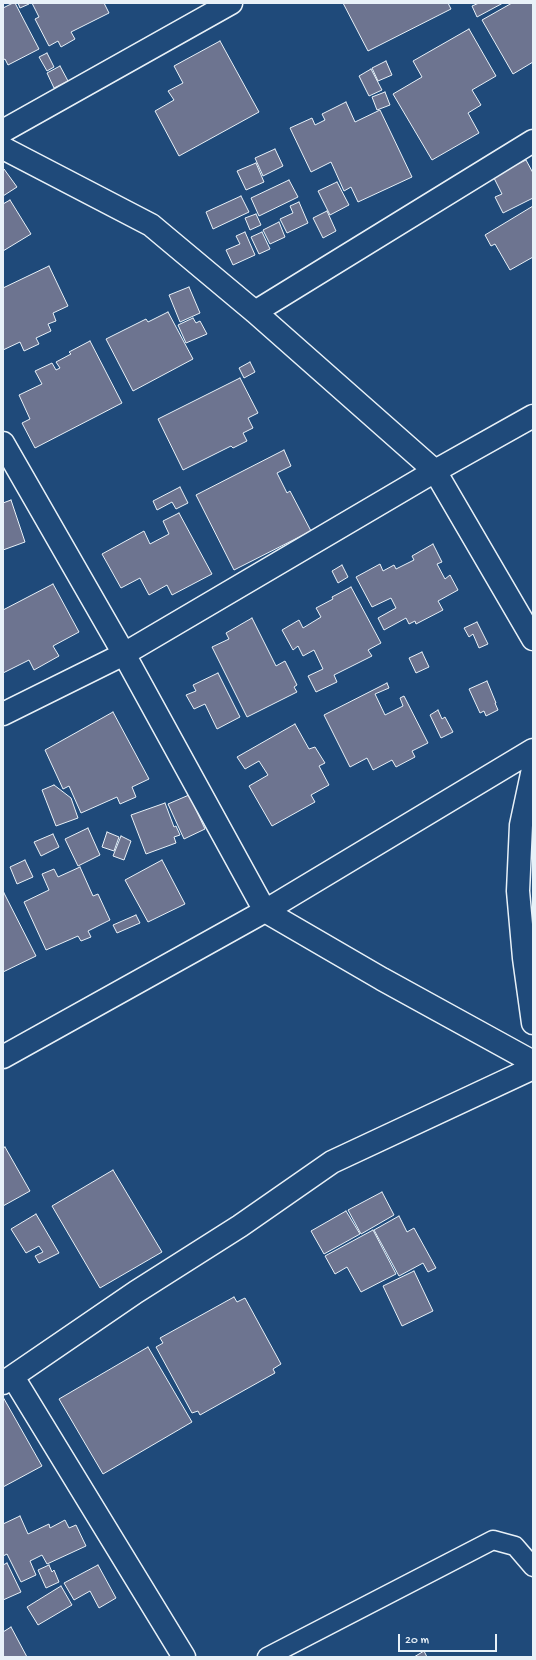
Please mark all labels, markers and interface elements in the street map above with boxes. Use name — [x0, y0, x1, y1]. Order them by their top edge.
scale bar — [400, 1626, 499, 1652]
text: 20 m — [405, 1634, 429, 1648]

